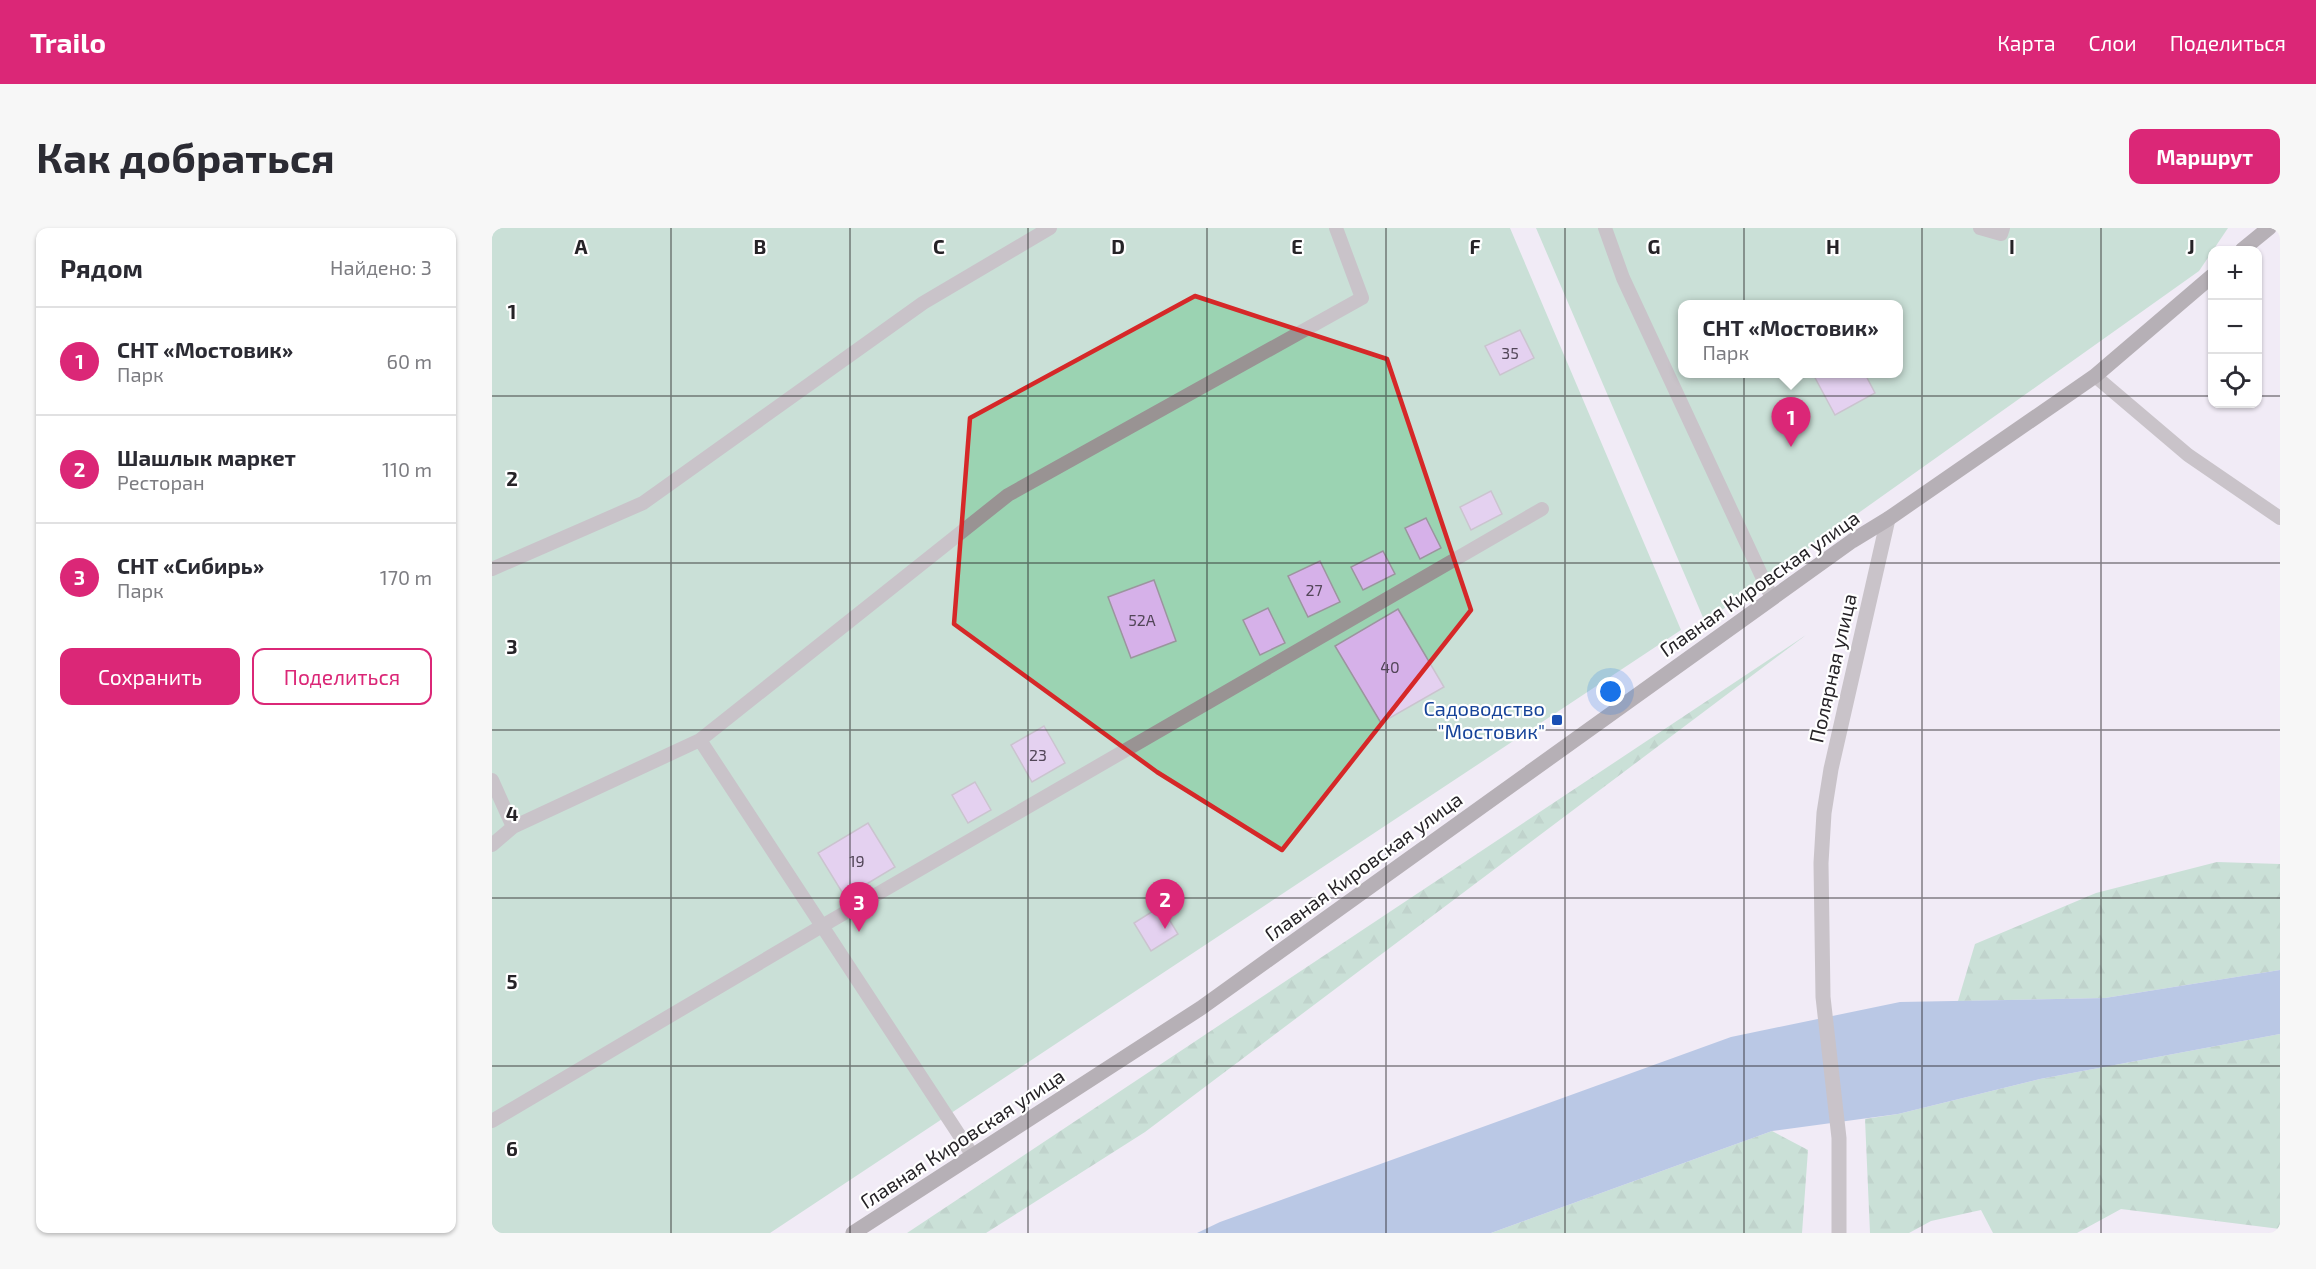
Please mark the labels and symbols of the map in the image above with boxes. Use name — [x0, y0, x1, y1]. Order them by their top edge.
text: A — [574, 234, 588, 258]
text: B — [754, 234, 766, 258]
text: C — [933, 234, 945, 258]
text: D — [1111, 234, 1125, 258]
text: E — [1291, 234, 1303, 258]
text: F — [1469, 234, 1481, 258]
text: G — [1648, 234, 1660, 258]
text: H — [1826, 234, 1840, 258]
text: I — [2009, 234, 2015, 258]
text: J — [2187, 234, 2195, 258]
text: 1 — [508, 299, 516, 323]
house number: 35 — [1501, 343, 1519, 362]
pin: 1 — [1772, 398, 1810, 447]
text: 2 — [506, 466, 518, 490]
street label: Главная Кировская улица — [1654, 505, 1864, 662]
house number: 27 — [1305, 580, 1323, 599]
street label: Полярная улица — [1803, 591, 1862, 745]
house number: 52А — [1128, 610, 1156, 629]
text: 3 — [506, 634, 518, 658]
house number: 40 — [1380, 657, 1400, 676]
your location — [1596, 677, 1625, 706]
place label: Садоводство "Мостовик" — [1423, 696, 1545, 743]
marker: Садоводство "Мостовик" — [1550, 713, 1564, 727]
house number: 23 — [1029, 745, 1047, 764]
street label: Главная Кировская улица — [1259, 786, 1467, 947]
text: 4 — [506, 801, 519, 825]
house number: 19 — [849, 851, 865, 870]
pin: 2 — [1146, 880, 1184, 929]
pin: 3 — [840, 882, 878, 932]
text: 5 — [506, 969, 518, 993]
street label: Главная Кировская улица — [855, 1063, 1069, 1214]
text: 6 — [506, 1136, 518, 1160]

